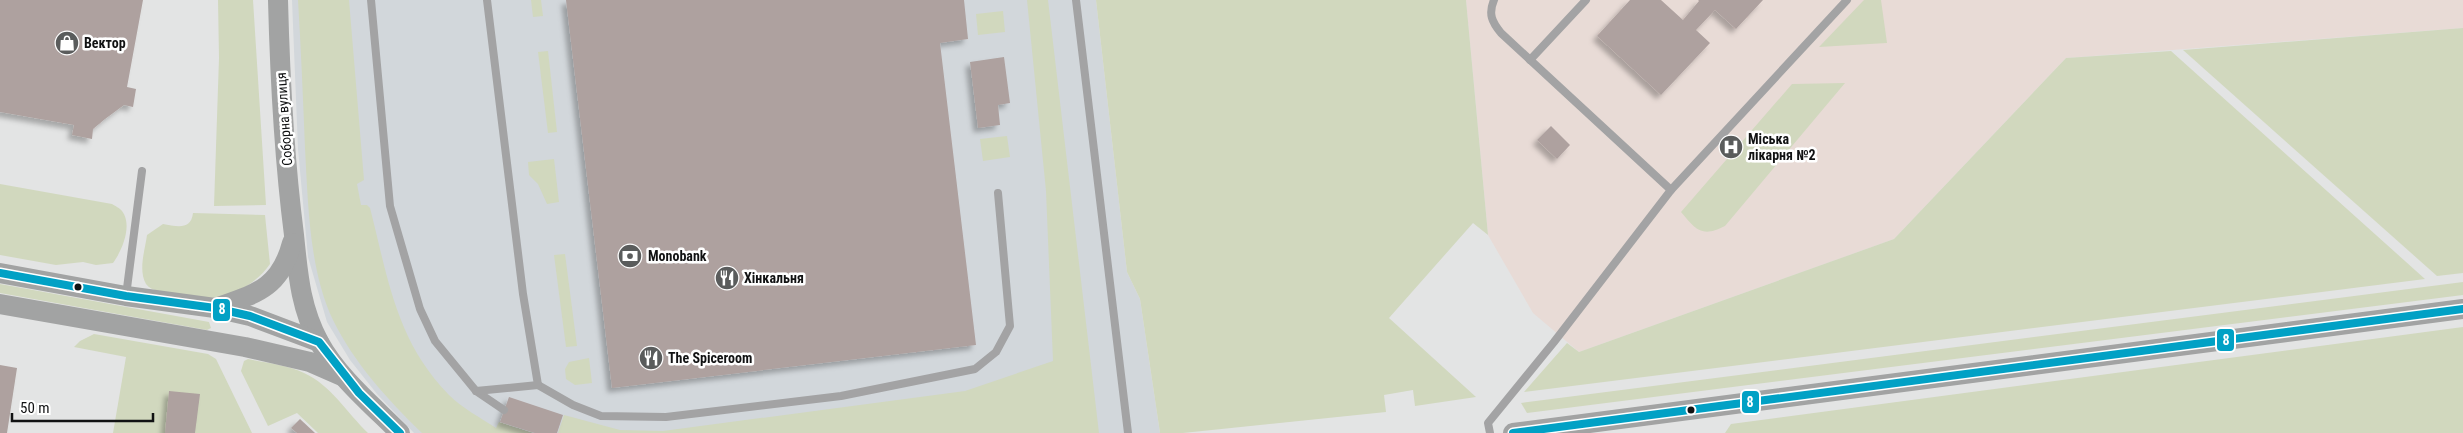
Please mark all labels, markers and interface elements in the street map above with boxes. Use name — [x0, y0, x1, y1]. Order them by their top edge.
shop icon: Вектор — [54, 30, 80, 56]
place label: Вектор — [84, 35, 126, 51]
street label: Соборна вулиця — [273, 72, 295, 166]
place label: Міська лікарня №2 — [1748, 131, 1816, 163]
hospital icon: Міська лікарня №2 — [1718, 134, 1744, 160]
bank icon: Monobank — [617, 243, 643, 269]
place label: Monobank — [648, 248, 707, 264]
restaurant icon: Хінкальня — [714, 265, 740, 291]
place label: Хінкальня — [744, 270, 804, 286]
unlabelled marker — [73, 282, 83, 292]
line badge: 8 — [212, 298, 231, 322]
text: 8 — [218, 301, 226, 317]
line badge: 8 — [2216, 328, 2235, 352]
text: 8 — [2222, 332, 2230, 348]
restaurant icon: The Spiceroom — [638, 345, 664, 371]
place label: The Spiceroom — [668, 350, 752, 366]
scale bar — [12, 390, 154, 422]
line badge: 8 — [1741, 390, 1760, 414]
text: 8 — [1746, 394, 1754, 410]
text: 50 m — [20, 399, 50, 417]
unlabelled marker — [1686, 405, 1696, 415]

